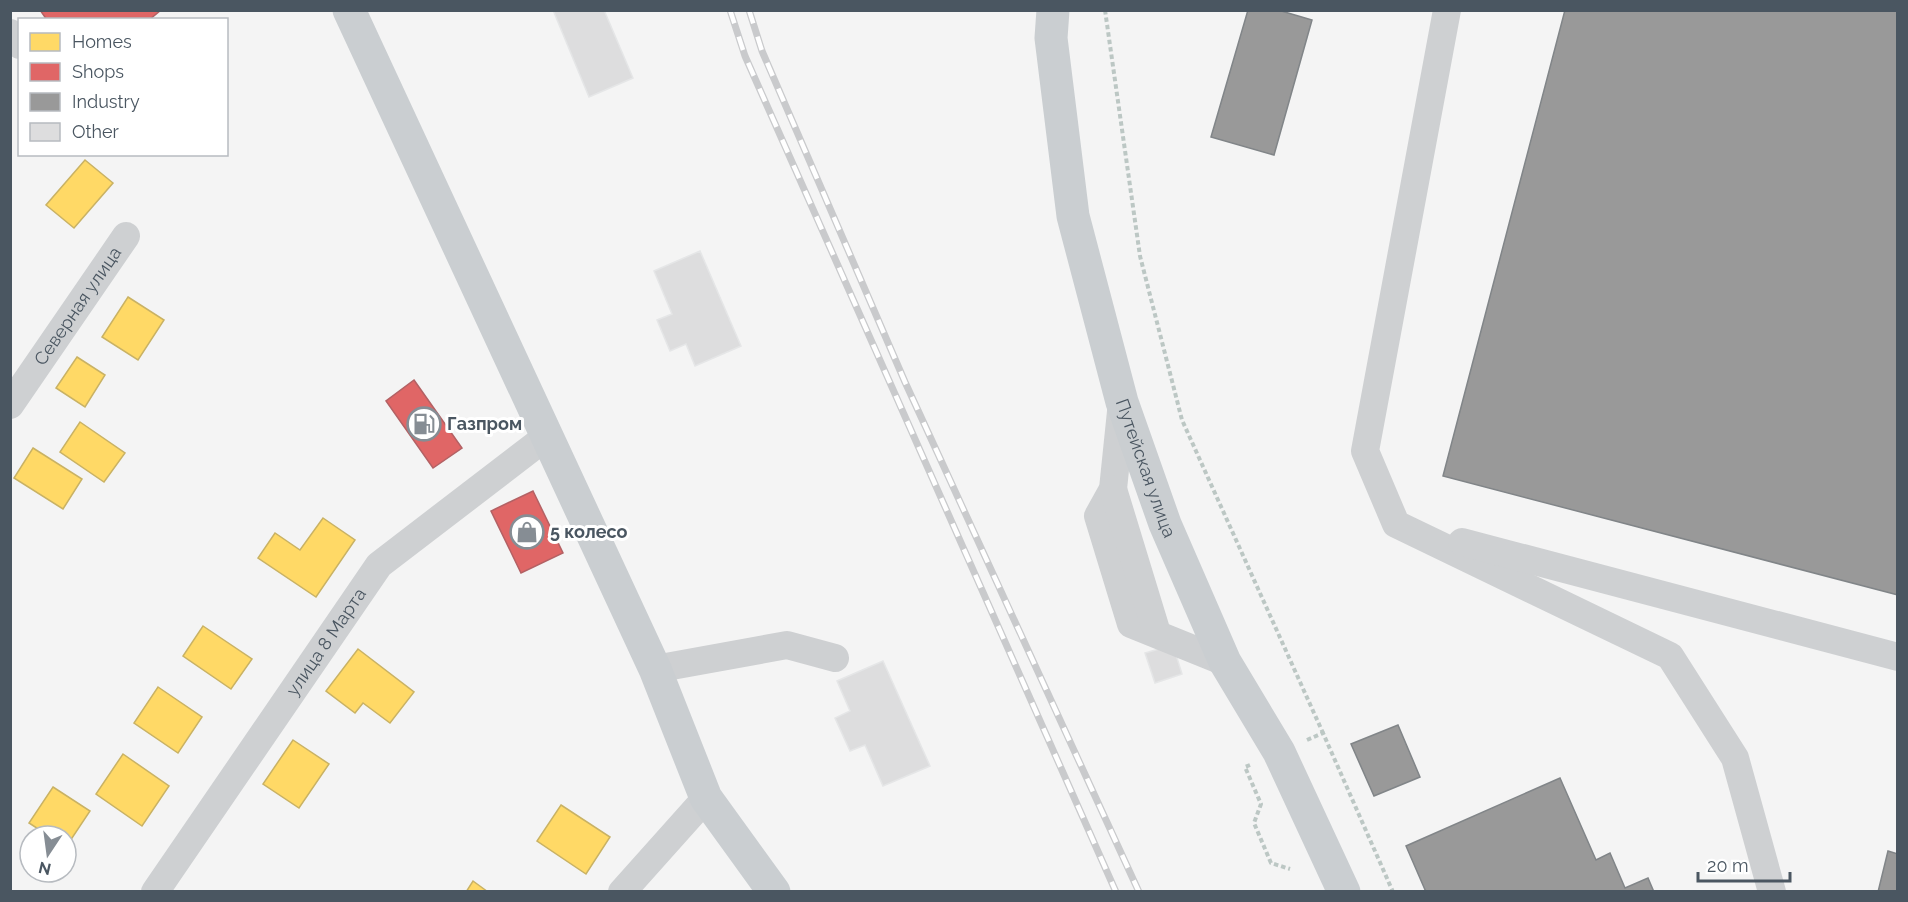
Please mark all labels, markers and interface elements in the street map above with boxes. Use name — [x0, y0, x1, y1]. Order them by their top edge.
legend — [18, 18, 228, 156]
text: Homes — [72, 31, 132, 52]
text: Shops — [72, 61, 124, 82]
text: Industry — [72, 91, 140, 112]
text: Other — [72, 121, 120, 142]
street label: Северная улица — [30, 243, 125, 369]
street label: Путейская улица — [1112, 396, 1181, 541]
fuel station icon: Газпром — [406, 406, 442, 442]
place label: Газпром — [447, 413, 522, 434]
shop icon: 5 колесо — [509, 514, 545, 550]
place label: 5 колесо — [550, 521, 628, 542]
street label: улица 8 Марта — [282, 584, 370, 700]
north arrow — [18, 824, 78, 884]
scale bar — [1698, 845, 1790, 883]
text: 20 m — [1707, 855, 1749, 876]
text: N — [37, 857, 53, 879]

